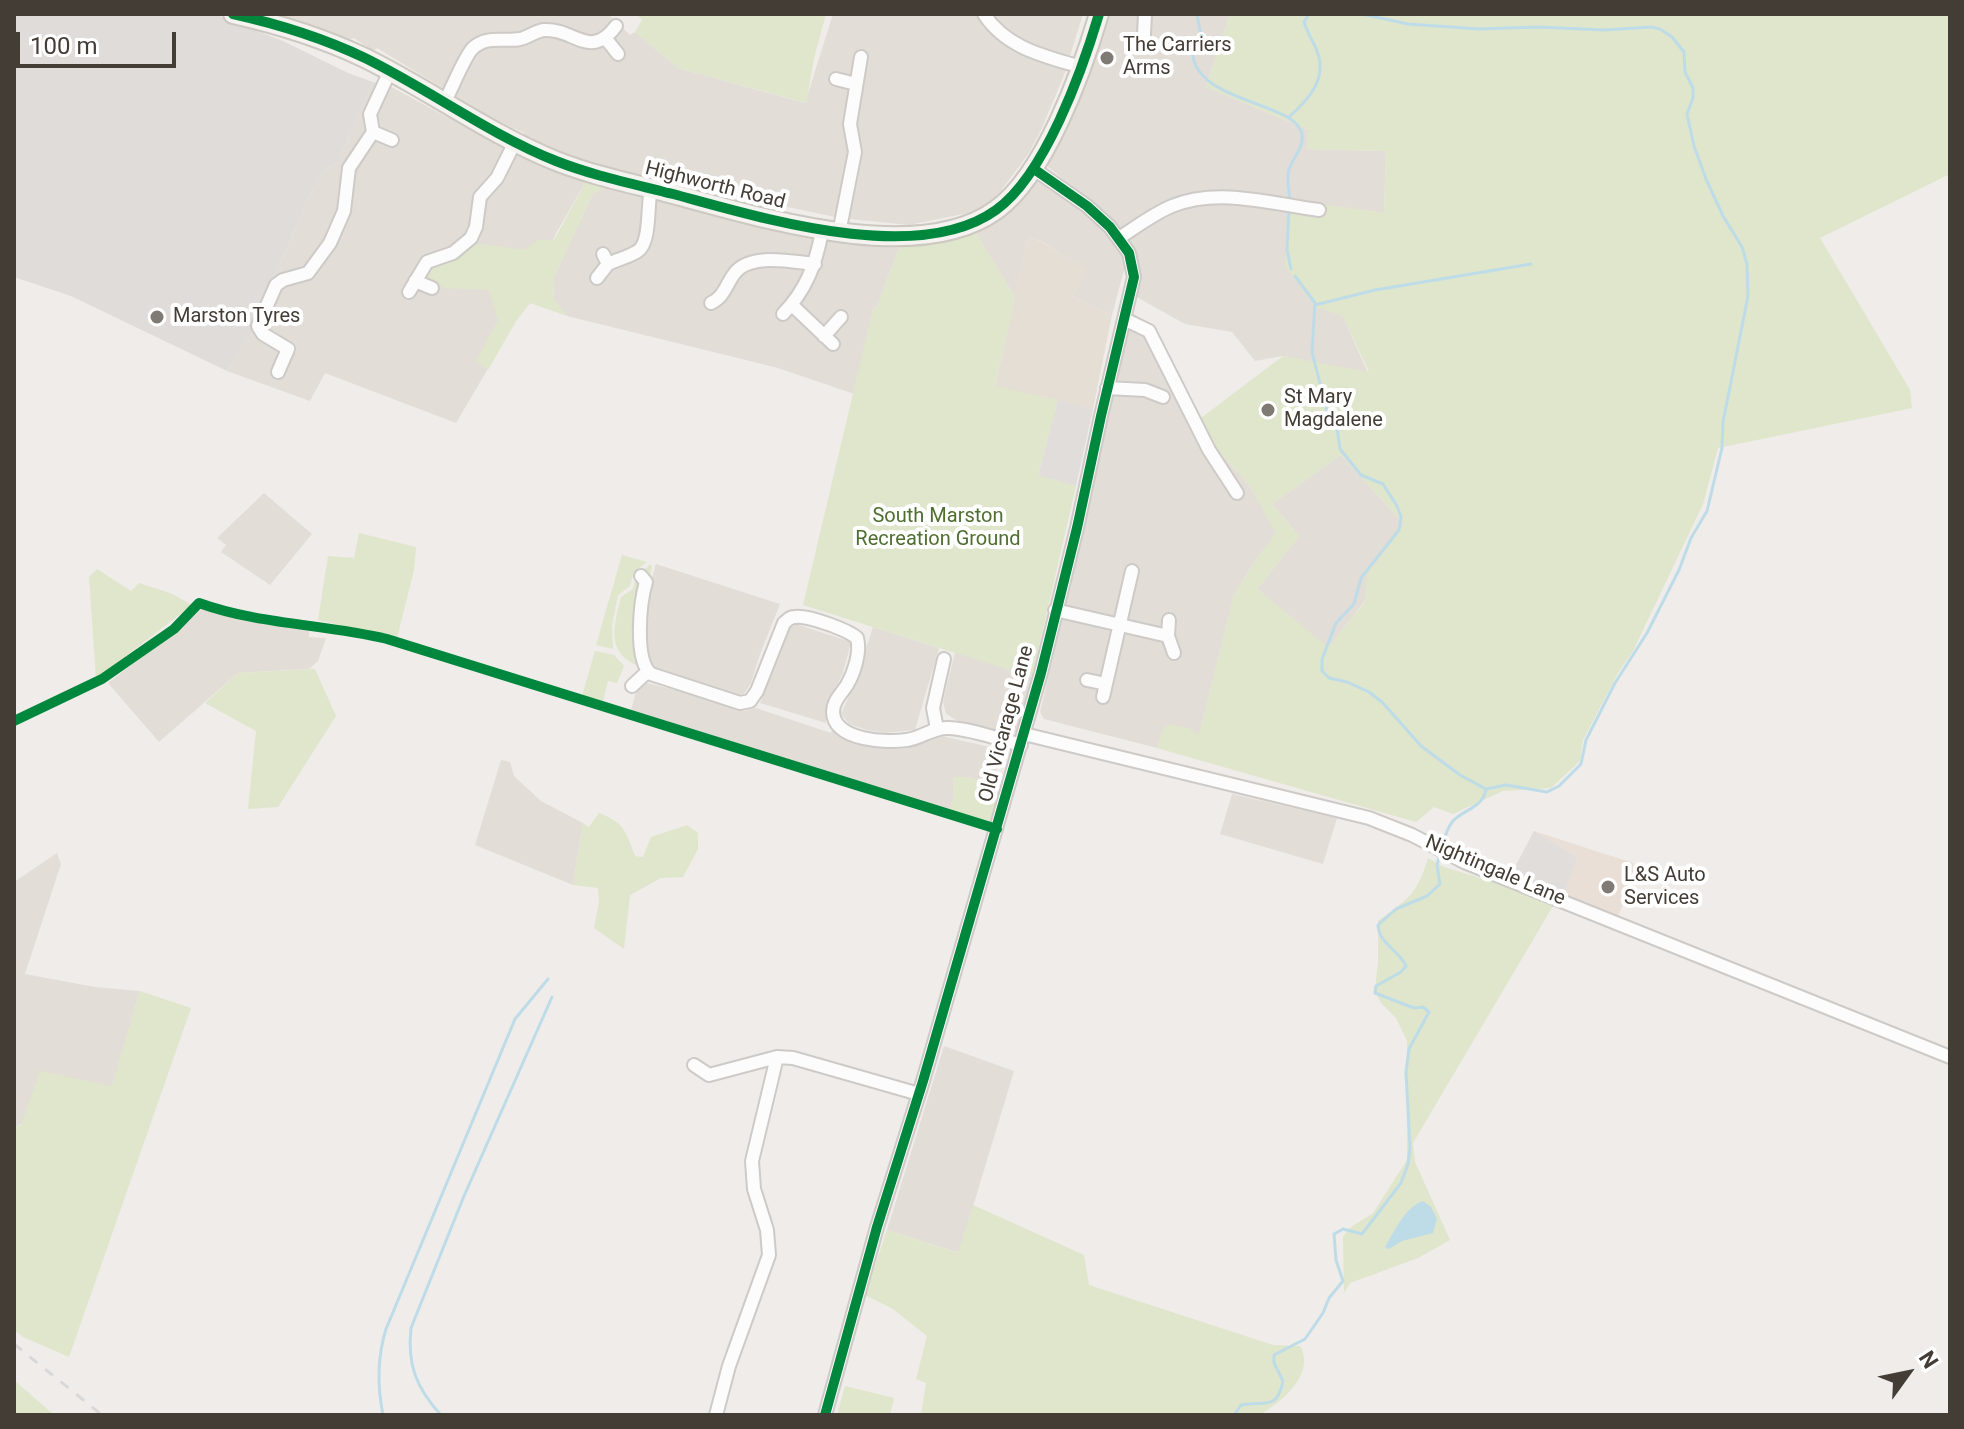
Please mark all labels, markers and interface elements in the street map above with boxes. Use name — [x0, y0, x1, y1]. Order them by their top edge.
scale bar — [20, 16, 180, 66]
text: 100 m — [30, 32, 97, 60]
place label: The Carriers Arms — [1123, 34, 1232, 81]
marker: The Carriers Arms — [1098, 49, 1116, 67]
street label: Highworth Road — [642, 157, 788, 215]
place label: Marston Tyres — [173, 305, 300, 329]
marker: Marston Tyres — [148, 308, 166, 326]
place label: St Mary Magdalene — [1284, 386, 1383, 433]
marker: St Mary Magdalene — [1259, 401, 1277, 419]
park label: South Marston Recreation Ground — [855, 505, 1021, 552]
street label: Old Vicarage Lane — [975, 643, 1039, 805]
street label: Nightingale Lane — [1421, 831, 1569, 911]
place label: L&S Auto Services — [1624, 864, 1706, 911]
marker: L&S Auto Services — [1599, 878, 1617, 896]
north arrow — [1868, 1333, 1948, 1413]
text: N — [1914, 1346, 1943, 1373]

